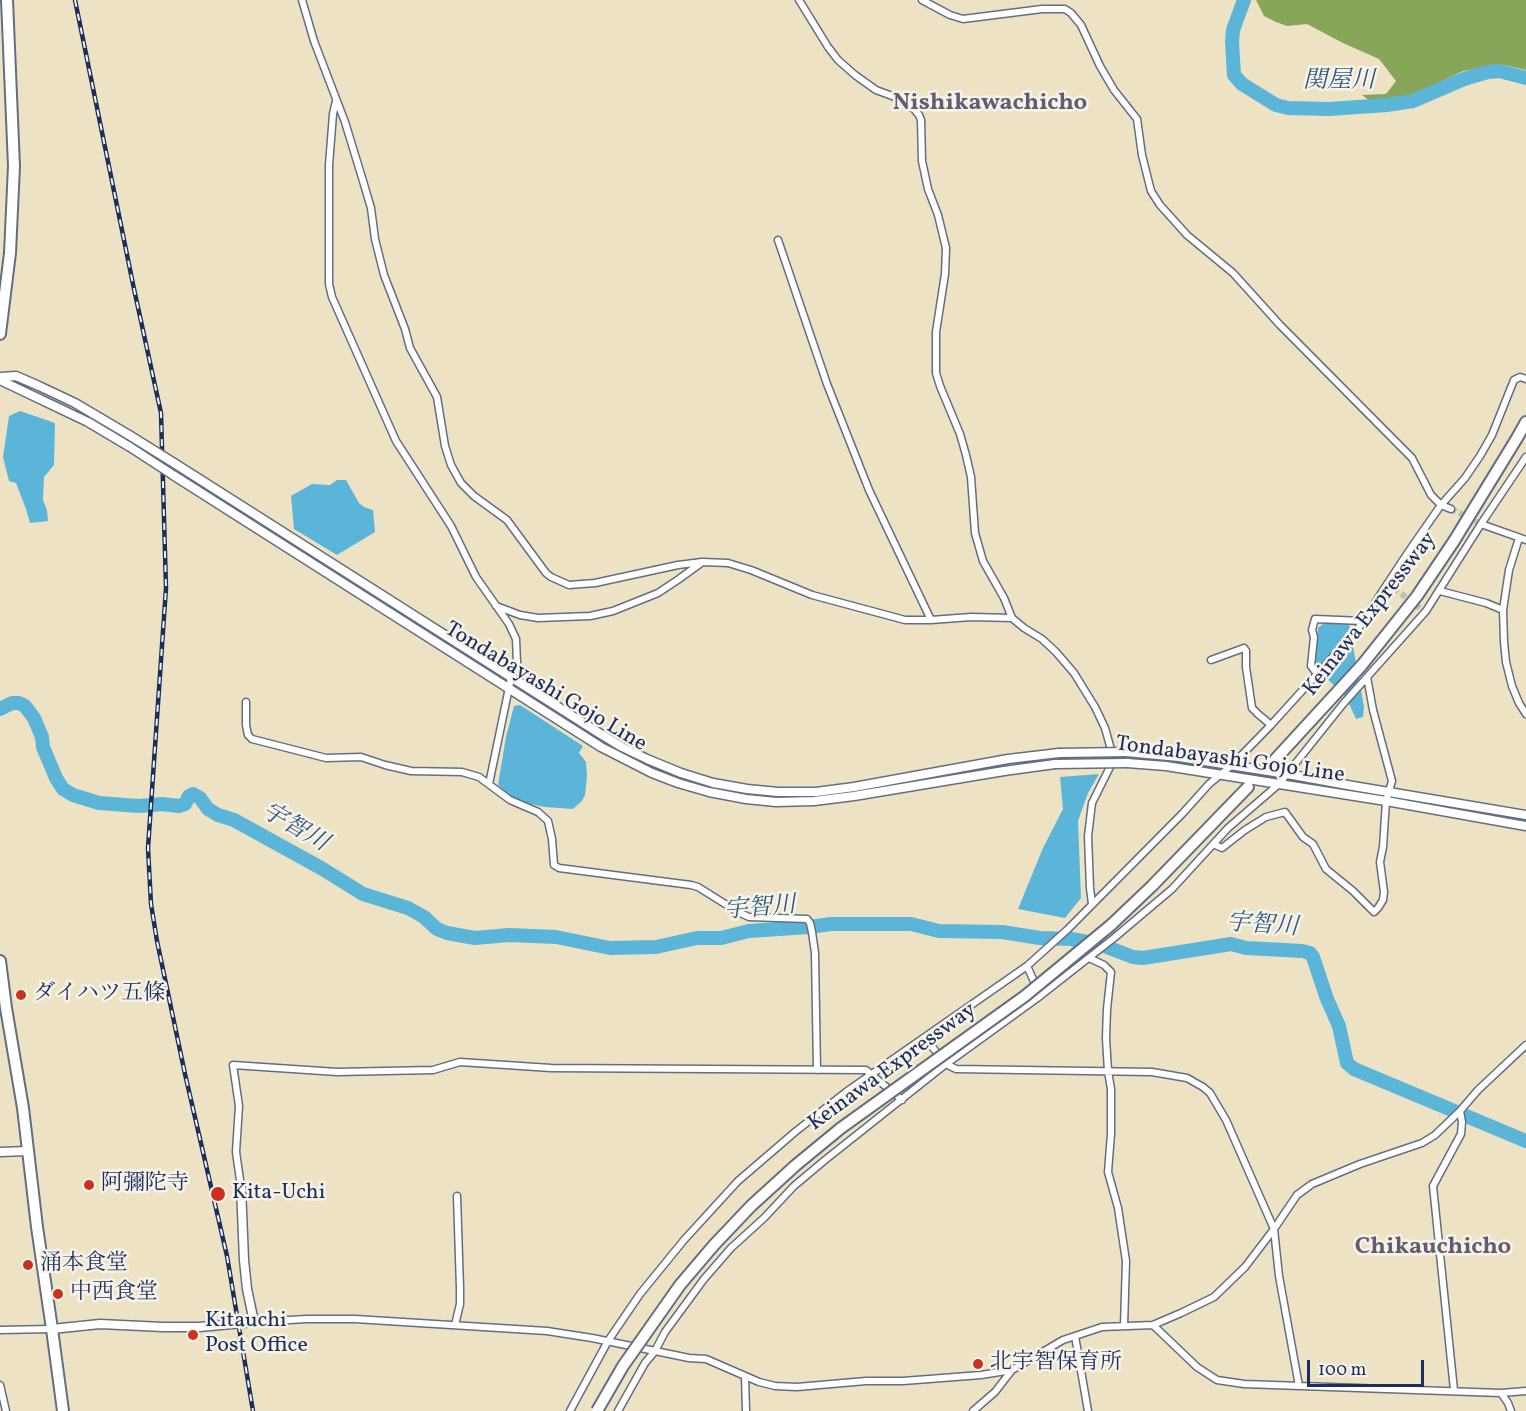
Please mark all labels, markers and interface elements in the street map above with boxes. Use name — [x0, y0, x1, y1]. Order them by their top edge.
water label: 関屋川 — [1303, 69, 1375, 97]
district label: Nishikawachicho — [893, 91, 1087, 119]
street label: Keinawa Expressway — [1299, 527, 1443, 703]
street label: Tondabayashi Gojo Line — [439, 617, 651, 759]
street label: Tondabayashi Gojo Line — [1114, 732, 1346, 790]
water label: 宇智川 — [256, 799, 332, 859]
water label: 宇智川 — [723, 893, 797, 927]
water label: 宇智川 — [1225, 910, 1299, 944]
place label: ダイハツ五條 — [33, 982, 165, 1008]
marker: ダイハツ五條 — [14, 988, 28, 1002]
street label: Keinawa Expressway — [804, 998, 982, 1138]
place label: 阿彌陀寺 — [101, 1172, 189, 1198]
marker: 阿彌陀寺 — [82, 1178, 96, 1192]
place label: Kita-Uchi — [232, 1181, 325, 1207]
marker: Kita-Uchi — [209, 1185, 227, 1203]
district label: Chikauchicho — [1355, 1235, 1511, 1263]
place label: 涌本食堂 — [40, 1252, 128, 1278]
marker: 涌本食堂 — [21, 1258, 35, 1272]
place label: 中西食堂 — [70, 1281, 158, 1307]
marker: 中西食堂 — [51, 1287, 65, 1301]
place label: Kitauchi Post Office — [205, 1309, 308, 1360]
marker: Kitauchi Post Office — [186, 1328, 200, 1342]
scale bar — [1310, 1348, 1427, 1386]
place label: 北宇智保育所 — [990, 1351, 1122, 1377]
marker: 北宇智保育所 — [971, 1357, 985, 1371]
text: 100 m — [1318, 1358, 1367, 1383]

